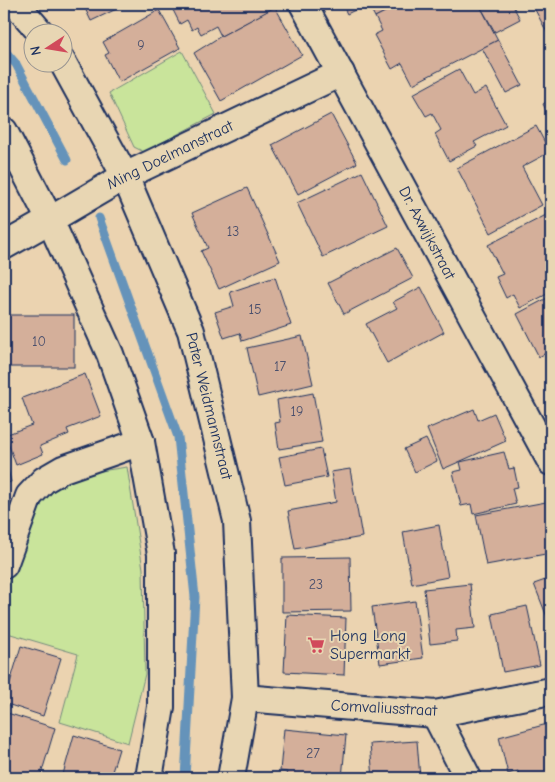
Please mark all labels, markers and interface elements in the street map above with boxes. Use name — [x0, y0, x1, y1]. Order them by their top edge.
north arrow — [22, 22, 72, 72]
house number: 9 — [137, 37, 145, 54]
text: N — [27, 44, 45, 57]
street label: Ming Doelmanstraat — [104, 116, 237, 193]
street label: Dr. Axwijkstraat — [395, 183, 459, 283]
house number: 13 — [227, 223, 239, 240]
house number: 15 — [248, 301, 262, 318]
street label: Pater Weidmannstraat — [182, 331, 236, 482]
house number: 10 — [32, 333, 46, 350]
house number: 17 — [274, 358, 286, 375]
house number: 19 — [291, 403, 303, 420]
house number: 23 — [309, 576, 323, 593]
place label: Hong Long Supermarkt — [330, 627, 410, 663]
supermarket icon: Hong Long Supermarkt — [306, 635, 326, 655]
street label: Comvaliusstraat — [330, 696, 438, 720]
house number: 27 — [306, 745, 320, 762]

